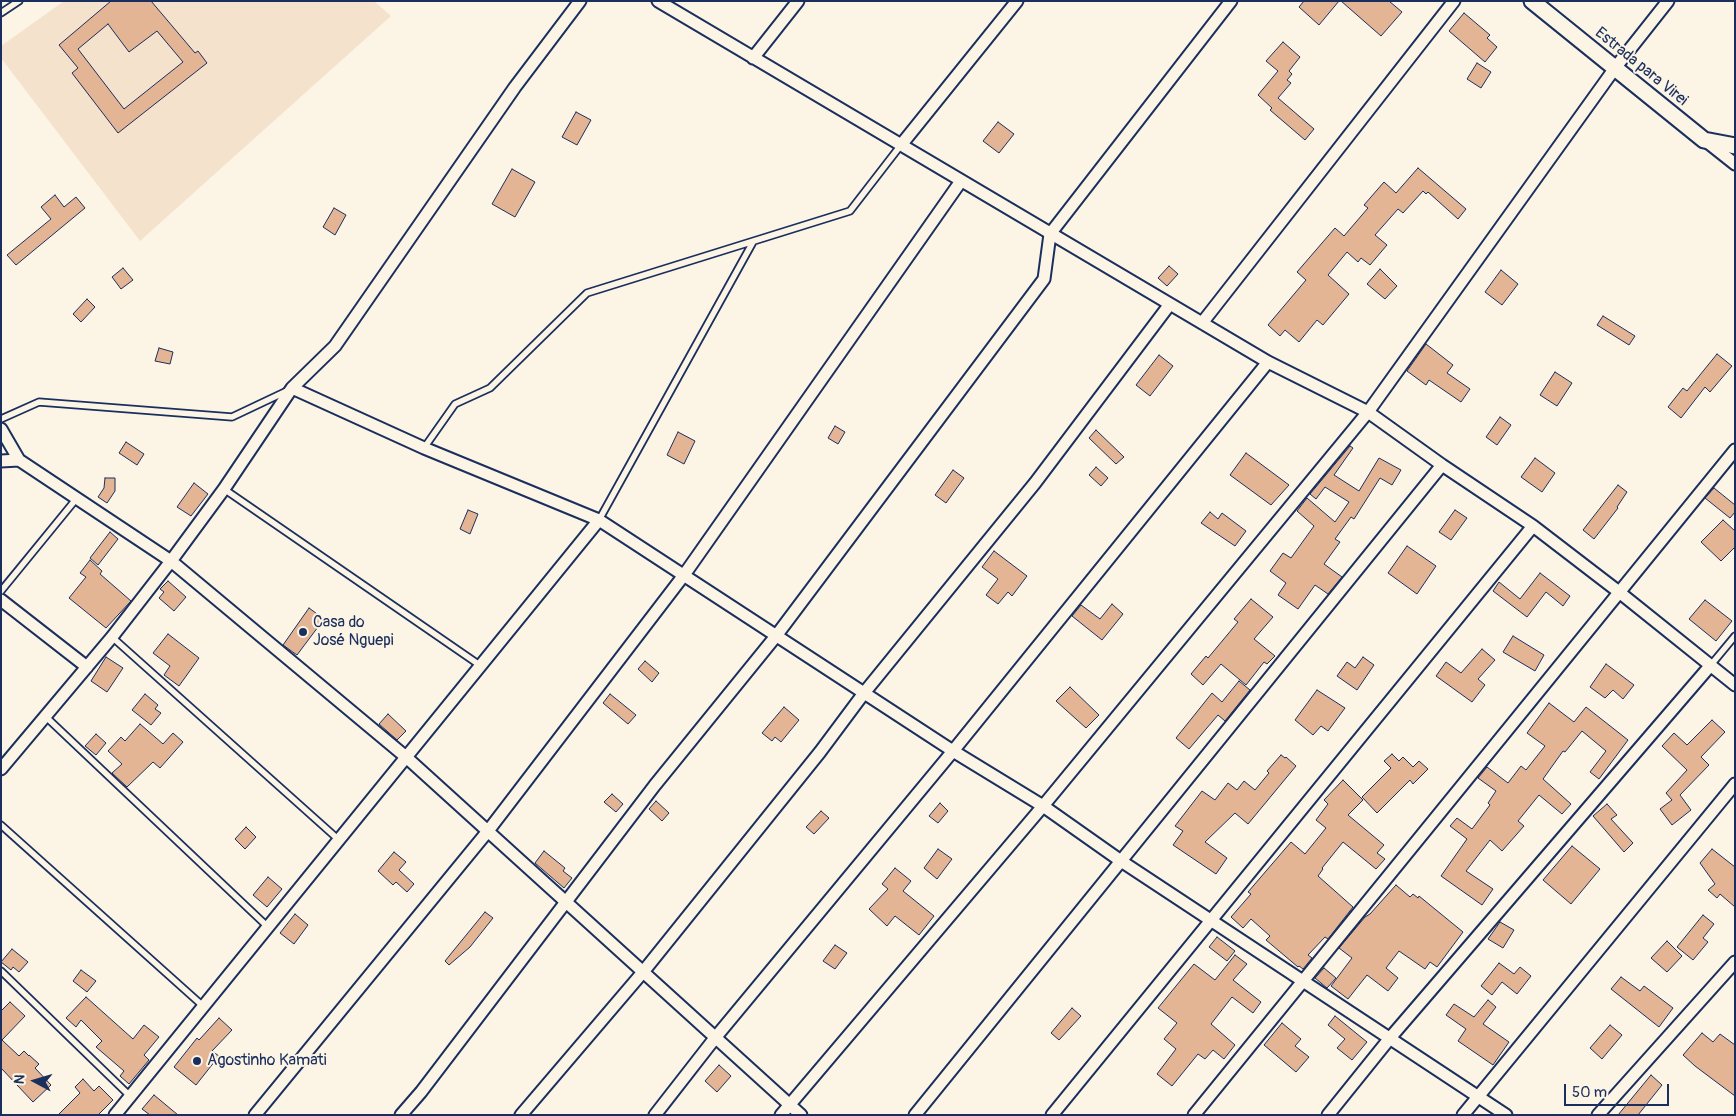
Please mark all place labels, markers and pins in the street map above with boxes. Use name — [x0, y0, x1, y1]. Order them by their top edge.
place label: Casa do José Nguepi — [313, 613, 394, 651]
marker: Casa do José Nguepi — [297, 626, 309, 638]
place label: Agostinho Kamati — [207, 1051, 326, 1071]
marker: Agostinho Kamati — [191, 1055, 203, 1067]

